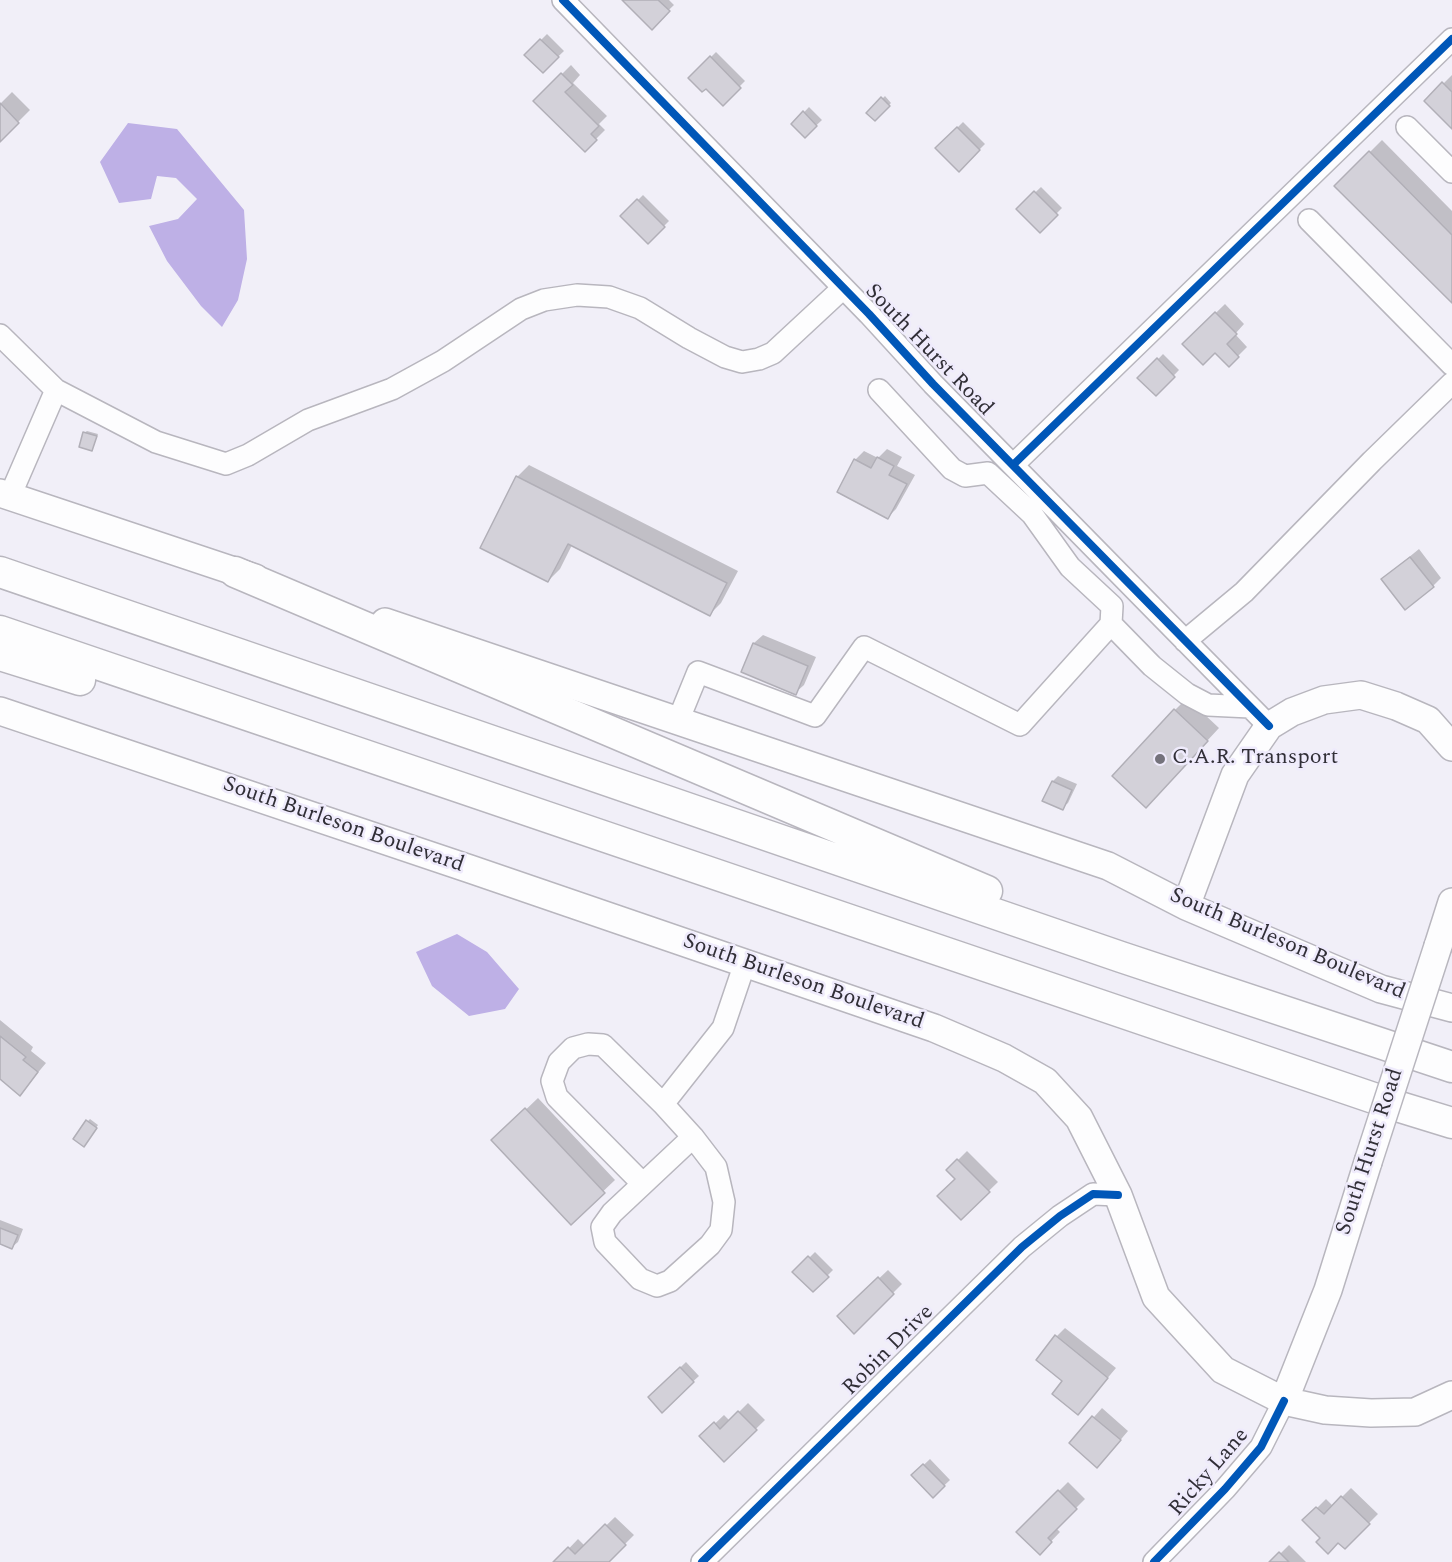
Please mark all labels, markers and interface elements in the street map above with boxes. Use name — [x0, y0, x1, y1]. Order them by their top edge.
street label: South Hurst Road — [858, 279, 998, 423]
place label: C.A.R. Transport — [1172, 746, 1338, 772]
marker: C.A.R. Transport — [1153, 752, 1167, 766]
street label: South Burleson Boulevard — [219, 772, 467, 880]
street label: South Burleson Boulevard — [1165, 883, 1409, 1007]
street label: South Burleson Boulevard — [679, 929, 927, 1037]
street label: South Hurst Road — [1332, 1065, 1410, 1239]
street label: Robin Drive — [838, 1300, 940, 1402]
street label: Ricky Lane — [1164, 1423, 1256, 1523]

